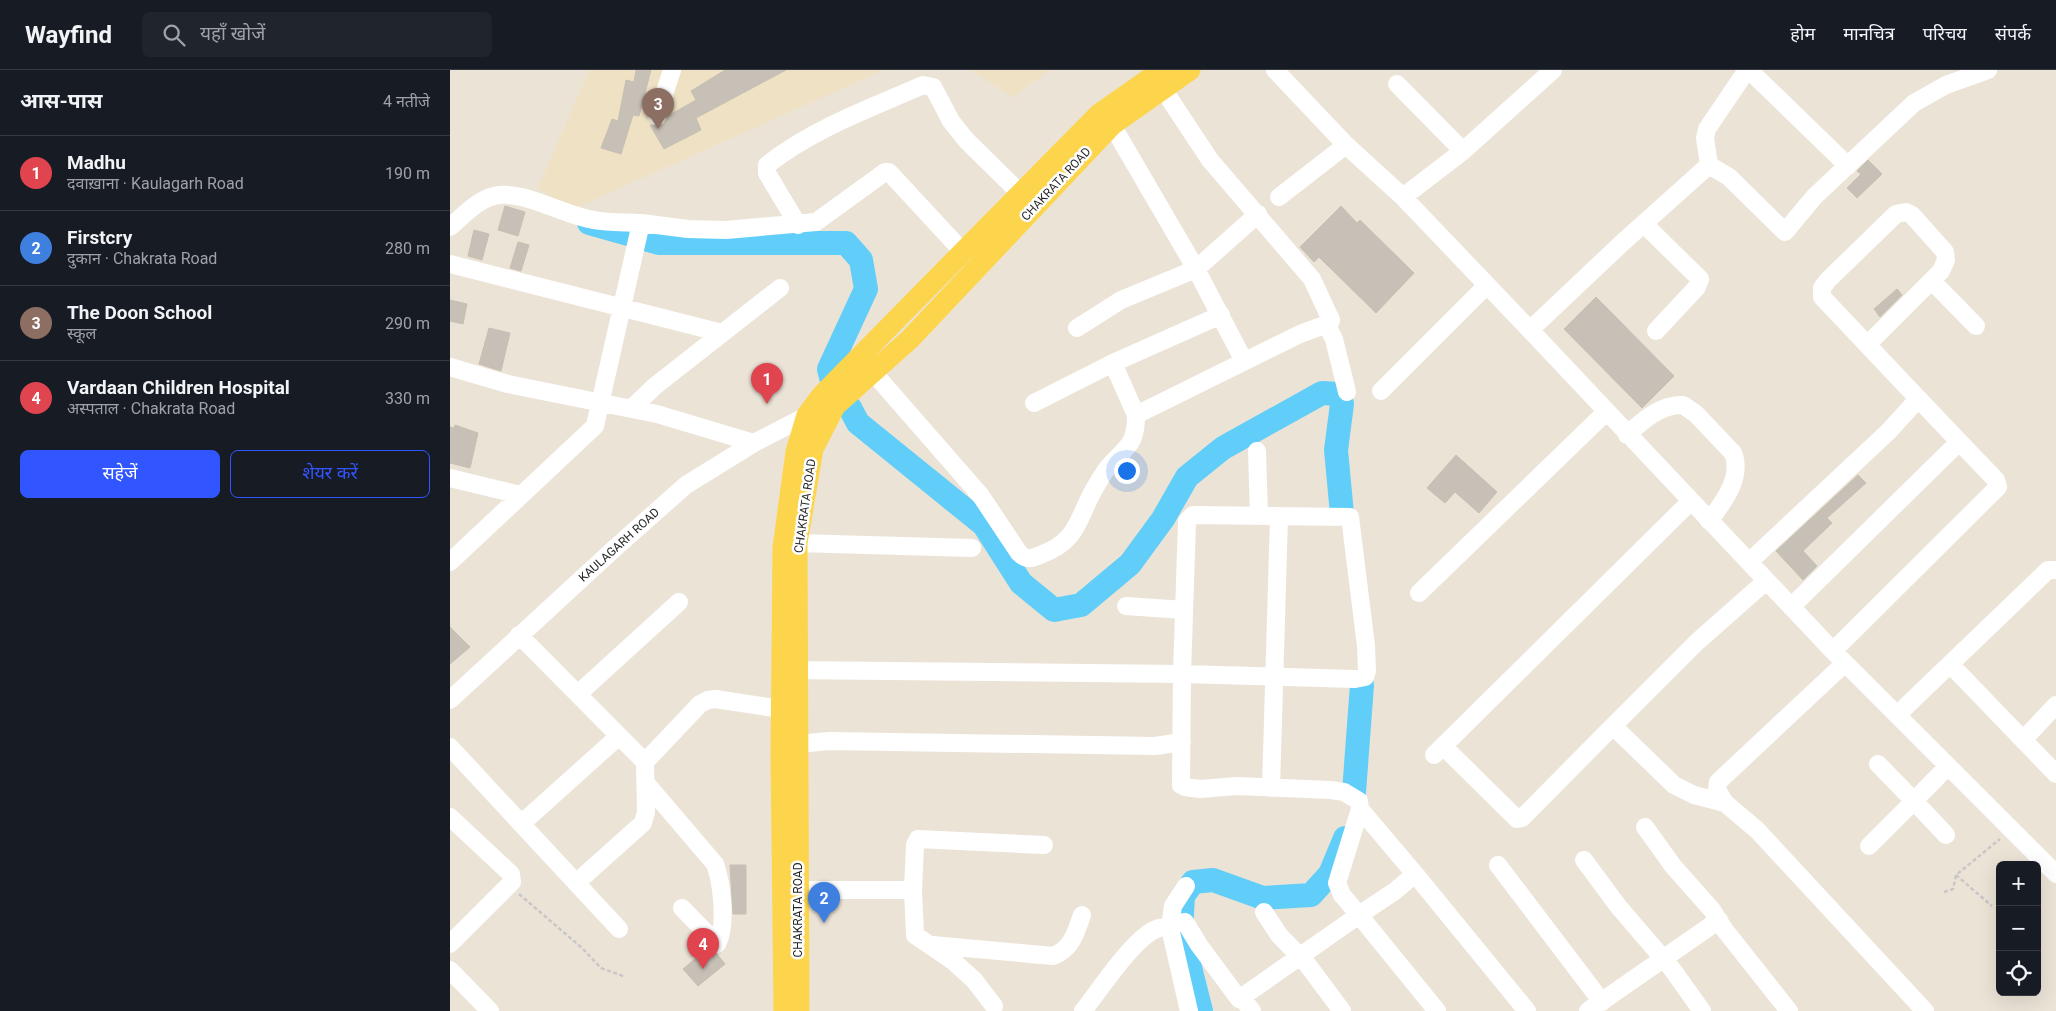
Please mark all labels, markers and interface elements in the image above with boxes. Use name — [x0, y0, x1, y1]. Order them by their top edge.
search box — [142, 12, 492, 57]
text: Wayfind — [25, 21, 112, 49]
icon: search — [160, 21, 188, 49]
text: यहाँ खोजें — [200, 22, 265, 45]
text: होम — [1790, 23, 1815, 44]
text: मानचित्र — [1843, 23, 1895, 44]
text: परिचय — [1923, 23, 1967, 44]
text: संपर्क — [1995, 23, 2031, 44]
pin: 3 — [642, 88, 674, 129]
text: आस-पास — [20, 89, 102, 113]
text: 4 नतीजे — [383, 92, 430, 111]
street label: CHAKRATA ROAD — [1018, 144, 1094, 224]
text: Madhu — [67, 151, 126, 174]
text: 1 — [31, 164, 41, 183]
text: 190 m — [385, 164, 430, 183]
text: दवाख़ाना · Kaulagarh Road — [67, 174, 244, 193]
text: Firstcry — [67, 226, 132, 249]
text: 2 — [31, 239, 41, 258]
text: 280 m — [385, 239, 430, 258]
text: दुकान · Chakrata Road — [67, 249, 217, 268]
text: The Doon School — [67, 301, 212, 324]
text: 3 — [31, 314, 41, 333]
text: 290 m — [385, 314, 430, 333]
text: स्कूल — [67, 324, 96, 343]
pin: 1 — [751, 363, 783, 404]
text: Vardaan Children Hospital — [67, 376, 290, 399]
text: 4 — [31, 389, 41, 408]
text: 330 m — [385, 389, 430, 408]
text: अस्पताल · Chakrata Road — [67, 399, 235, 418]
button: सहेजें — [20, 450, 220, 498]
button: शेयर करें — [230, 450, 430, 498]
street label: CHAKRATA ROAD — [791, 458, 819, 554]
your location — [1114, 458, 1140, 484]
street label: KAULAGARH ROAD — [576, 505, 662, 585]
map controls — [1996, 861, 2041, 996]
button: + — [1996, 861, 2041, 906]
street label: CHAKRATA ROAD — [791, 862, 805, 958]
pin: 2 — [808, 882, 840, 923]
button: − — [1996, 906, 2041, 951]
pin: 4 — [687, 928, 719, 969]
button: locate — [1996, 951, 2041, 996]

